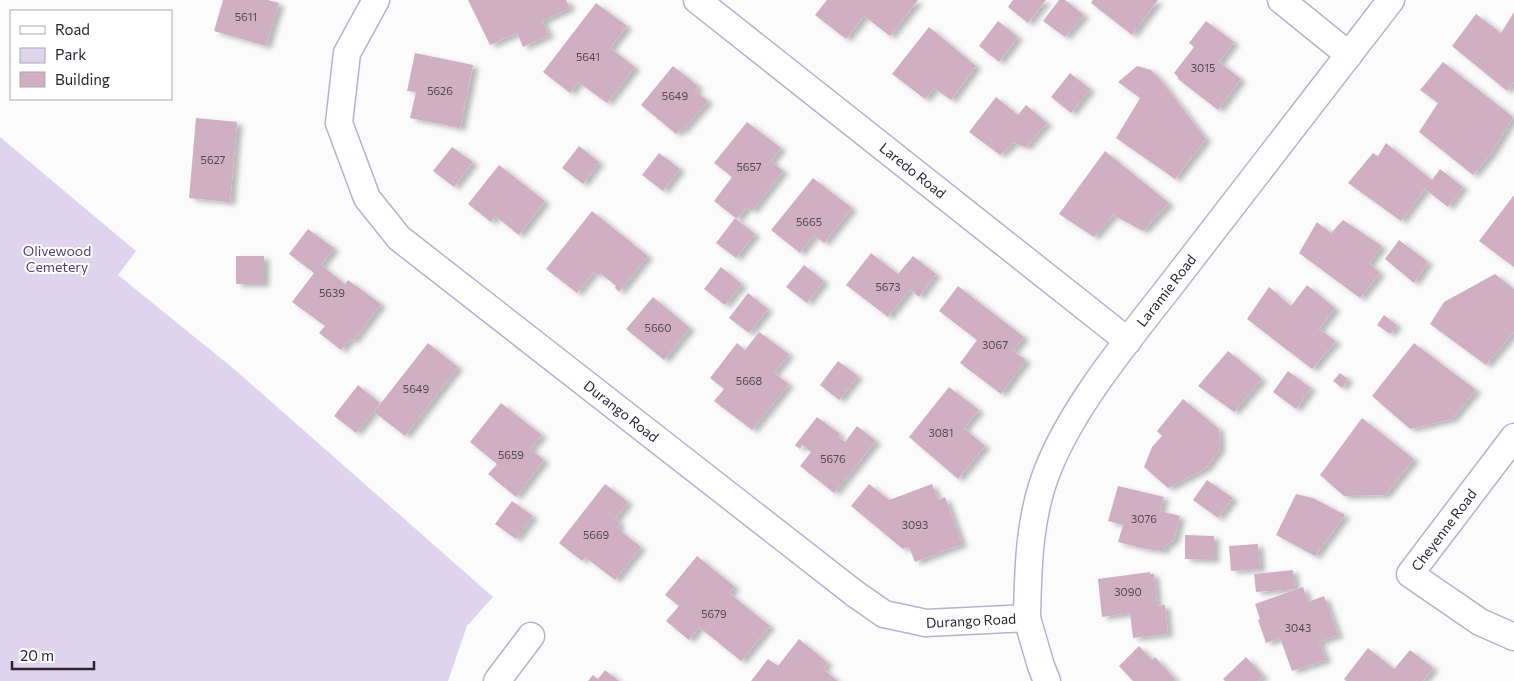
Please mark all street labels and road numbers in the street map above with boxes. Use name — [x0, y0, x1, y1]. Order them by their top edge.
street label: Laredo Road — [876, 139, 950, 202]
street label: Laramie Road — [1133, 251, 1199, 330]
street label: Durango Road — [581, 377, 662, 445]
street label: Cheyenne Road — [1407, 485, 1480, 574]
street label: Durango Road — [926, 610, 1017, 631]

